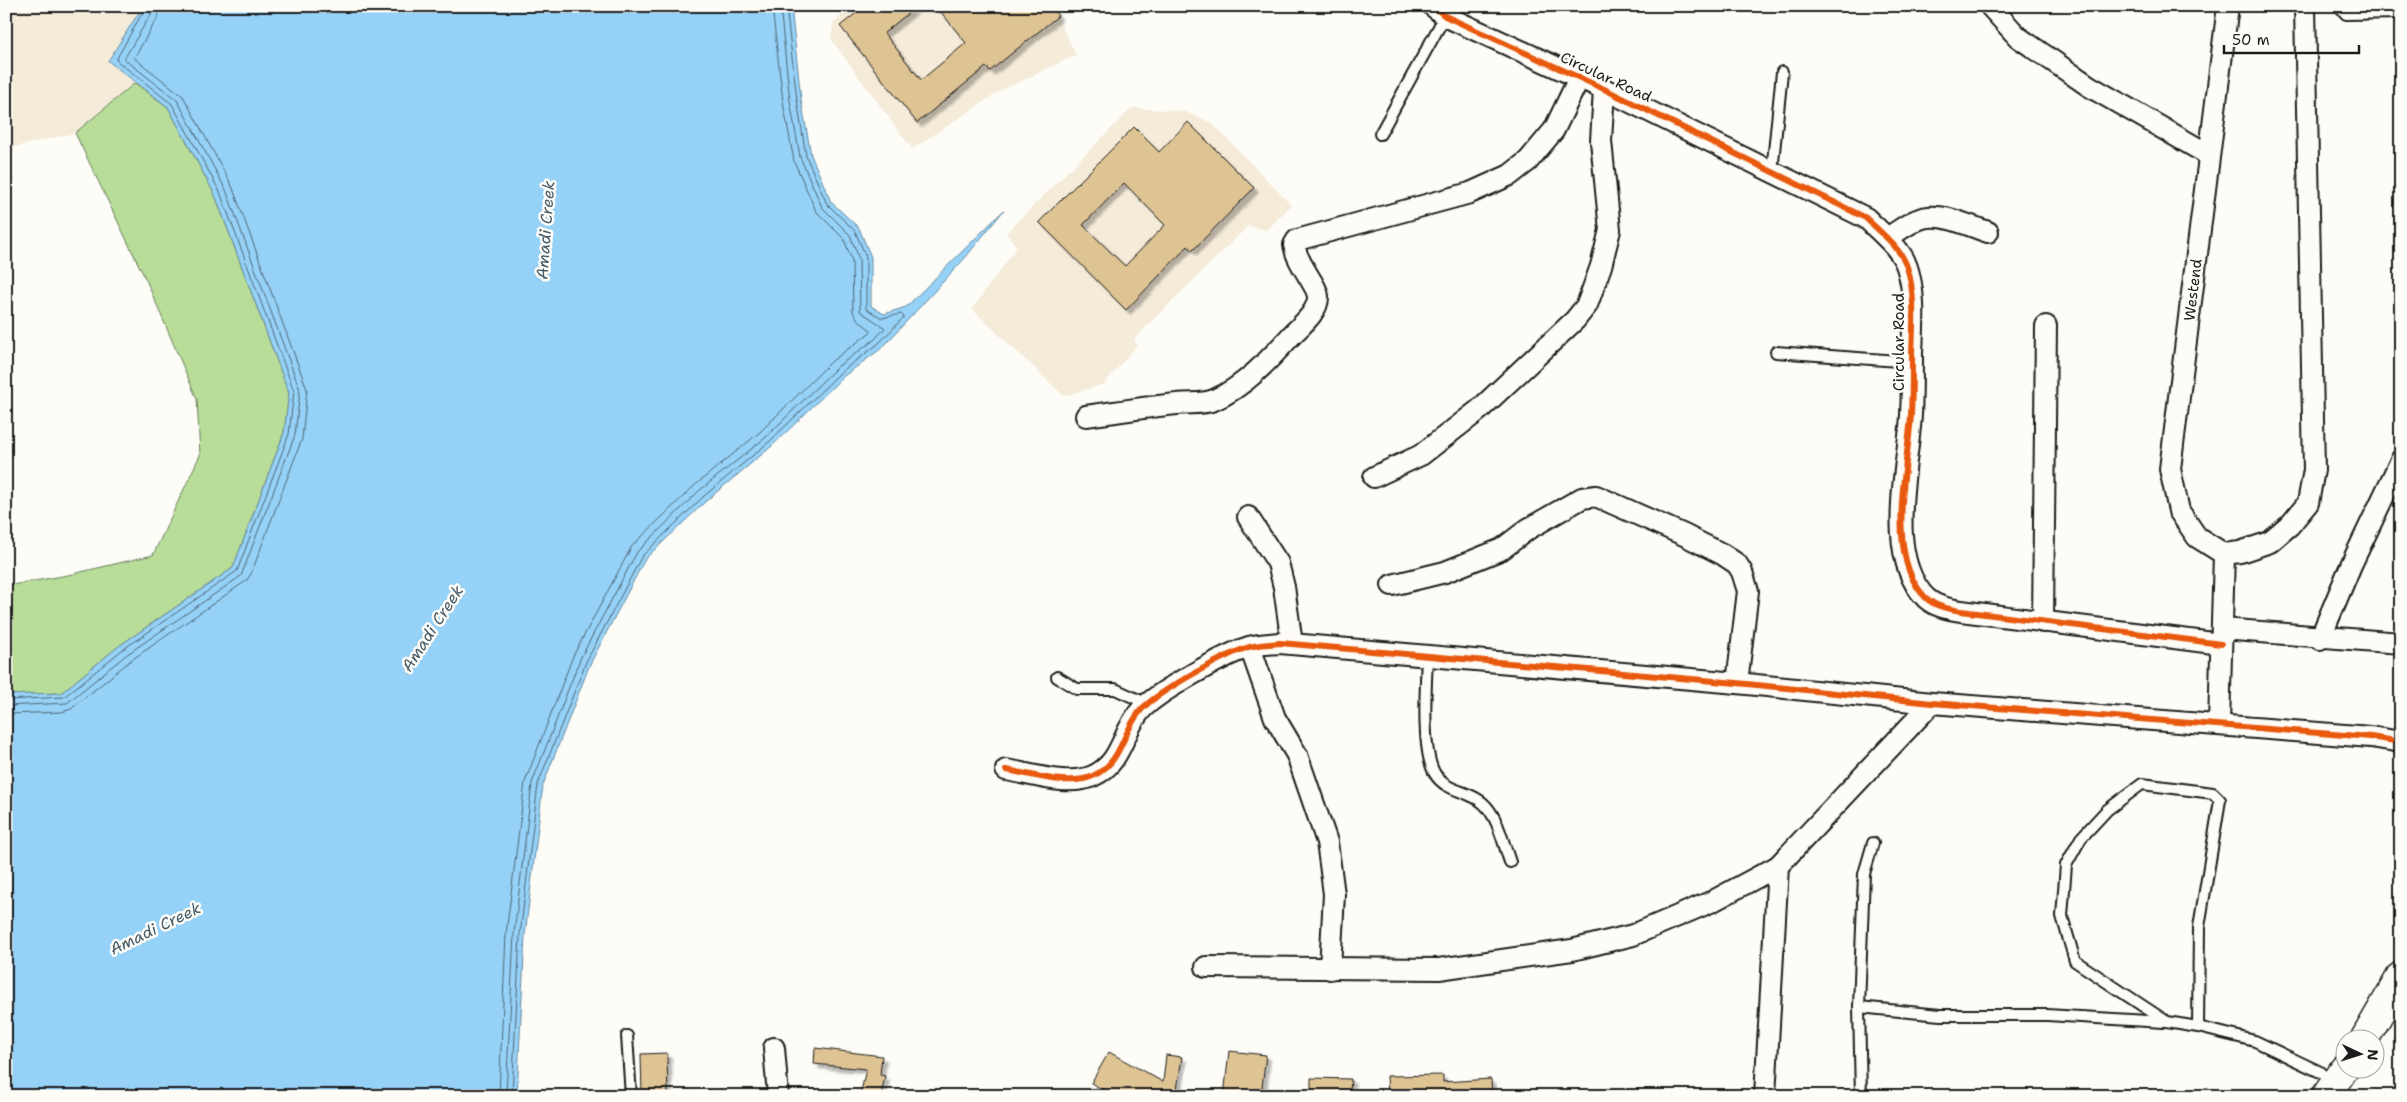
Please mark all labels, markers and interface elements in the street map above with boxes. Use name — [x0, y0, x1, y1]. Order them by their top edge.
scale bar — [2224, 22, 2360, 54]
text: 50 m — [2232, 30, 2270, 50]
street label: Circular Road — [1557, 47, 1655, 107]
water label: Amadi Creek — [532, 180, 559, 280]
street label: Westend — [2179, 257, 2207, 322]
street label: Circular Road — [1889, 292, 1909, 391]
water label: Amadi Creek — [397, 581, 468, 676]
water label: Amadi Creek — [106, 897, 204, 960]
north arrow — [2334, 1030, 2384, 1080]
text: N — [2364, 1049, 2382, 1061]

